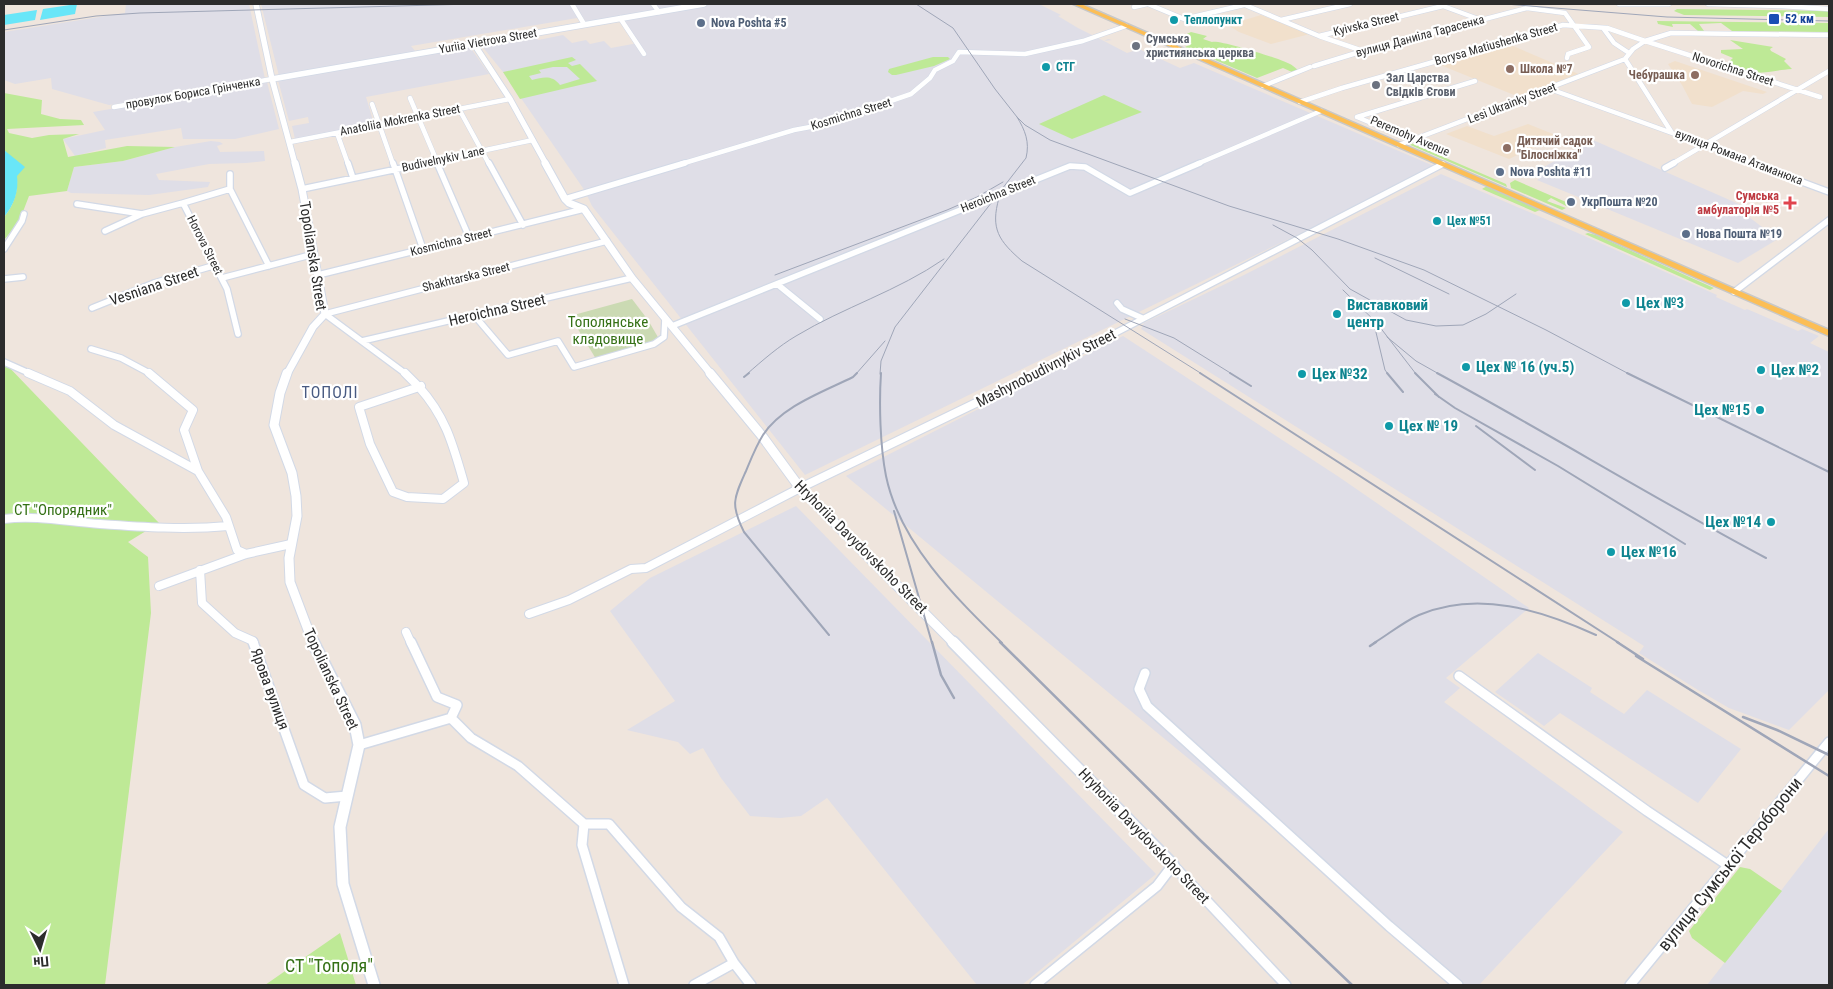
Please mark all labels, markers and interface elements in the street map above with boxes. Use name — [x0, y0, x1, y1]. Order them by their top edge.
street label: Kyivska Street — [1332, 9, 1400, 39]
street label: вулиця Даниіла Тарасенка — [1354, 12, 1486, 60]
marker: 52 км — [1767, 12, 1781, 26]
place label: 52 км — [1785, 12, 1814, 26]
place label: Теплопункт — [1184, 13, 1243, 27]
marker: Теплопункт — [1168, 14, 1180, 26]
place label: Nova Poshta #5 — [711, 16, 787, 30]
marker: Nova Poshta #5 — [695, 17, 707, 29]
street label: Borysa Matiushenka Street — [1433, 20, 1559, 68]
street label: Yuriia Vietrova Street — [438, 25, 539, 57]
place label: Сумська християнська церква — [1146, 32, 1254, 60]
marker: Сумська християнська церква — [1130, 40, 1142, 52]
street label: Novorichna Street — [1691, 49, 1776, 89]
place label: СТГ — [1056, 60, 1075, 74]
marker: СТГ — [1040, 61, 1052, 73]
place label: Школа №7 — [1520, 62, 1573, 76]
marker: Школа №7 — [1504, 63, 1516, 75]
place label: Чебурашка — [1629, 68, 1685, 82]
marker: Чебурашка — [1689, 69, 1701, 81]
place label: Зал Царства Свідків Єгови — [1386, 71, 1456, 99]
street label: провулок Бориса Грінченка — [125, 74, 262, 112]
marker: Зал Царства Свідків Єгови — [1370, 79, 1382, 91]
street label: Lesi Ukrainky Street — [1466, 80, 1559, 126]
street label: Kosmichna Street — [809, 95, 893, 133]
street label: Anatoliia Mokrenka Street — [339, 101, 462, 139]
street label: Peremohy Avenue — [1368, 113, 1452, 159]
street label: вулиця Романа Атаманюка — [1673, 126, 1805, 188]
place label: Дитячий садок "Білосніжка" — [1517, 134, 1593, 162]
marker: Дитячий садок "Білосніжка" — [1501, 142, 1513, 154]
street label: Budivelnykiv Lane — [400, 143, 486, 175]
place label: Nova Poshta #11 — [1510, 165, 1592, 179]
marker: Nova Poshta #11 — [1494, 166, 1506, 178]
street label: Heroichna Street — [959, 173, 1038, 215]
place label: Сумська амбулаторія №5 — [1697, 189, 1779, 217]
place label: УкрПошта №20 — [1581, 195, 1658, 209]
marker: УкрПошта №20 — [1565, 196, 1577, 208]
marker: Сумська амбулаторія №5 — [1783, 196, 1797, 210]
street label: Topolianska Street — [295, 200, 331, 312]
street label: Horova Street — [184, 213, 226, 277]
place label: Цех №51 — [1447, 214, 1492, 228]
marker: Цех №51 — [1431, 215, 1443, 227]
street label: Kosmichna Street — [409, 225, 494, 259]
place label: Нова Пошта №19 — [1696, 227, 1782, 241]
marker: Нова Пошта №19 — [1680, 228, 1692, 240]
street label: Shakhtarska Street — [421, 259, 512, 295]
street label: Vesniana Street — [107, 262, 201, 310]
street label: Heroichna Street — [447, 290, 547, 330]
place label: Цех №3 — [1636, 294, 1684, 312]
place label: Виставковий центр — [1347, 296, 1428, 331]
marker: Цех №3 — [1620, 297, 1632, 309]
marker: Виставковий центр — [1331, 308, 1343, 320]
park label: Тополянське кладовище — [568, 313, 648, 348]
street label: Mashynobudivnykiv Street — [973, 325, 1119, 411]
place label: Цех № 16 (уч.5) — [1476, 358, 1574, 376]
marker: Цех № 16 (уч.5) — [1460, 361, 1472, 373]
place label: Цех №2 — [1771, 361, 1819, 379]
marker: Цех №2 — [1755, 364, 1767, 376]
place label: Цех №32 — [1312, 365, 1368, 383]
marker: Цех №32 — [1296, 368, 1308, 380]
district label: ТОПОЛІ — [302, 383, 358, 402]
place label: Цех №15 — [1694, 401, 1750, 419]
marker: Цех №15 — [1754, 404, 1766, 416]
place label: Цех № 19 — [1399, 417, 1458, 435]
marker: Цех № 19 — [1383, 420, 1395, 432]
street label: Hryhoriia Davydovskoho Street — [791, 477, 931, 617]
park label: СТ "Опорядник" — [14, 501, 112, 519]
place label: Цех №14 — [1705, 513, 1761, 531]
marker: Цех №14 — [1765, 516, 1777, 528]
place label: Цех №16 — [1621, 543, 1677, 561]
marker: Цех №16 — [1605, 546, 1617, 558]
street label: Topolianska Street — [300, 625, 362, 733]
street label: Ярова вулиця — [247, 646, 293, 732]
street label: Hryhoriia Davydovskoho Street — [1075, 765, 1213, 907]
street label: вулиця Сумської Тероборони — [1653, 773, 1806, 955]
north arrow — [15, 924, 65, 974]
text: Пн — [33, 953, 50, 971]
park label: СТ "Тополя" — [285, 955, 373, 976]

